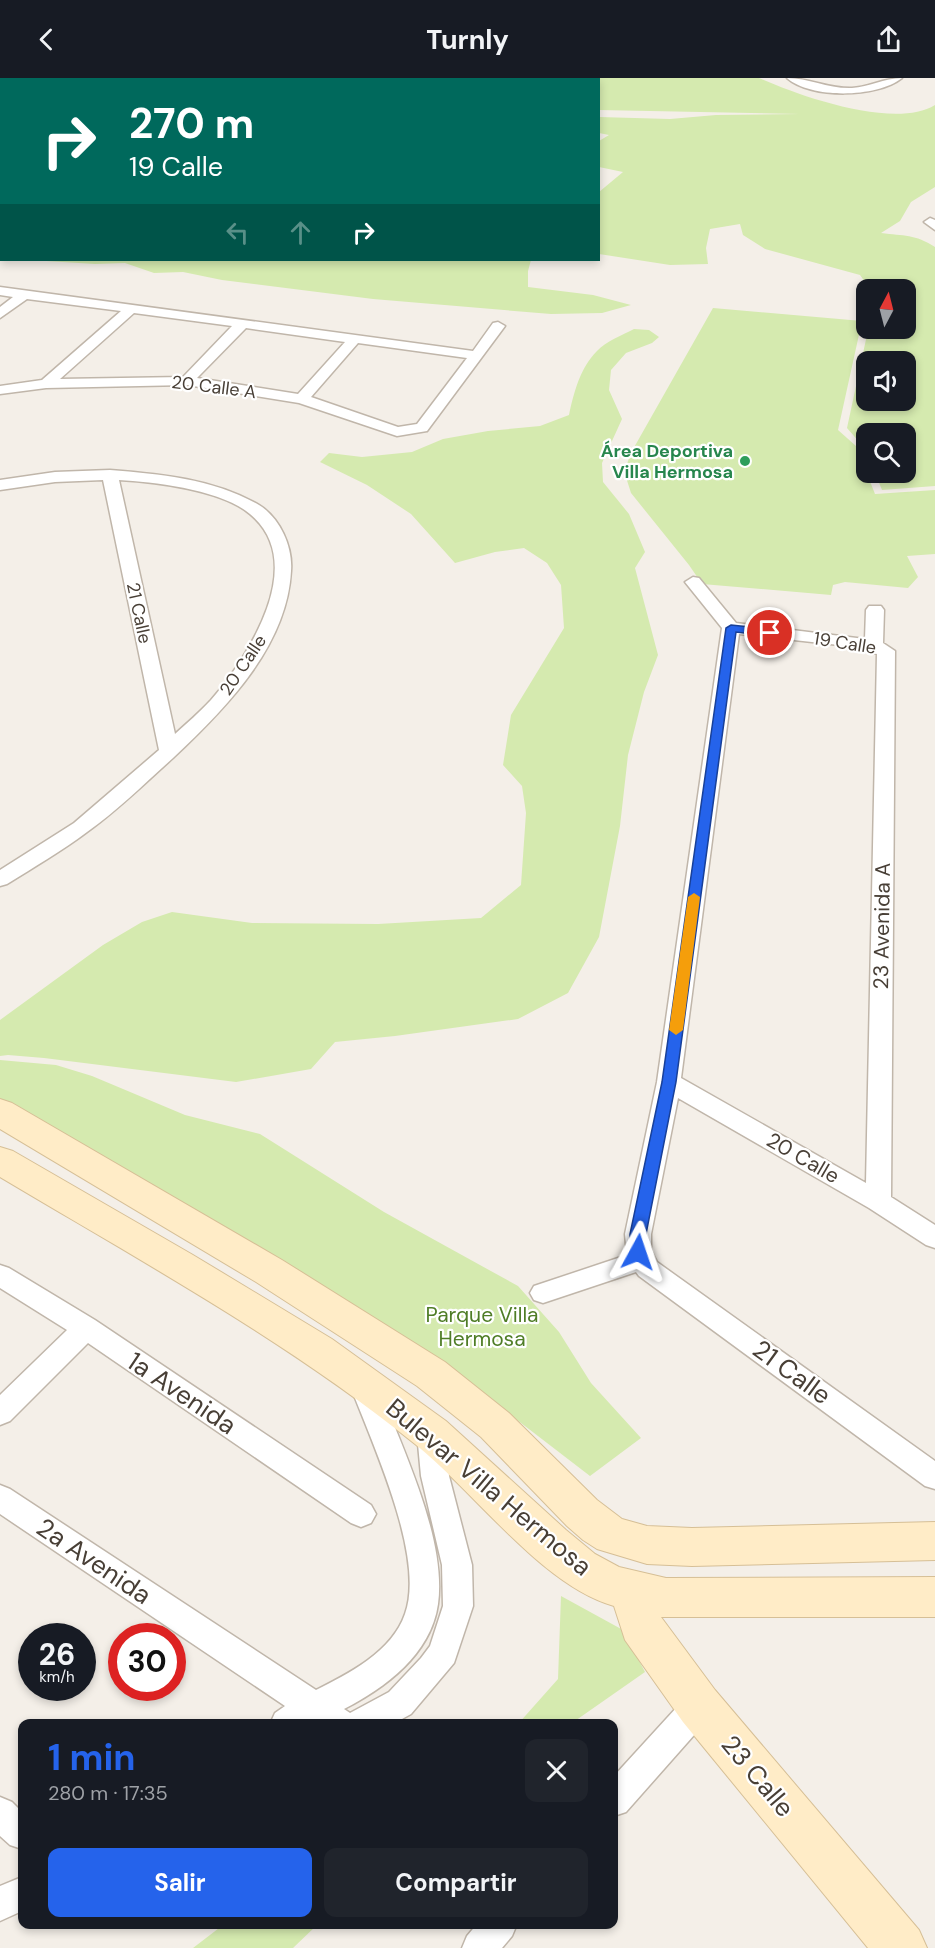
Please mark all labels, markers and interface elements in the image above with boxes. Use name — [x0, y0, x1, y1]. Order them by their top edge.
text: Turnly — [426, 22, 509, 57]
icon: back — [30, 23, 63, 56]
icon: share — [872, 23, 905, 56]
text: 270 m — [129, 96, 254, 151]
icon: right — [30, 102, 108, 180]
text: 19 Calle — [129, 149, 223, 184]
icon: left — [221, 216, 254, 249]
icon: ahead — [284, 216, 317, 249]
icon: right — [347, 216, 380, 249]
north arrow — [856, 279, 916, 339]
map controls — [856, 279, 916, 483]
button: sound — [856, 351, 916, 411]
street label: 20 Calle A — [170, 370, 258, 404]
button: search — [856, 423, 916, 483]
place label: Área Deportiva Villa Hermosa — [601, 439, 733, 484]
marker: Área Deportiva Villa Hermosa — [738, 454, 752, 468]
street label: 21 Calle — [121, 580, 157, 646]
pin — [744, 607, 795, 658]
icon: arrive — [753, 616, 786, 649]
street label: 19 Calle — [812, 626, 878, 660]
street label: 20 Calle — [214, 630, 272, 700]
street label: 23 Avenida A — [867, 862, 897, 990]
street label: 20 Calle — [762, 1126, 845, 1190]
position arrow — [606, 1220, 670, 1284]
park label: Parque Villa Hermosa — [425, 1301, 539, 1353]
street label: 21 Calle — [746, 1332, 838, 1412]
street label: 1a Avenida — [121, 1344, 243, 1442]
street label: Bulevar Villa Hermosa — [379, 1391, 599, 1583]
street label: 2a Avenida — [30, 1510, 158, 1612]
speed limit sign: 30 — [108, 1623, 186, 1701]
text: 26 — [39, 1635, 75, 1674]
text: km/h — [39, 1667, 75, 1687]
street label: 23 Calle — [714, 1728, 802, 1824]
text: 1 min — [48, 1734, 136, 1781]
button: close — [525, 1739, 588, 1802]
text: 280 m · 17:35 — [48, 1780, 168, 1806]
button: Salir — [48, 1848, 312, 1917]
button: Compartir — [324, 1848, 588, 1917]

